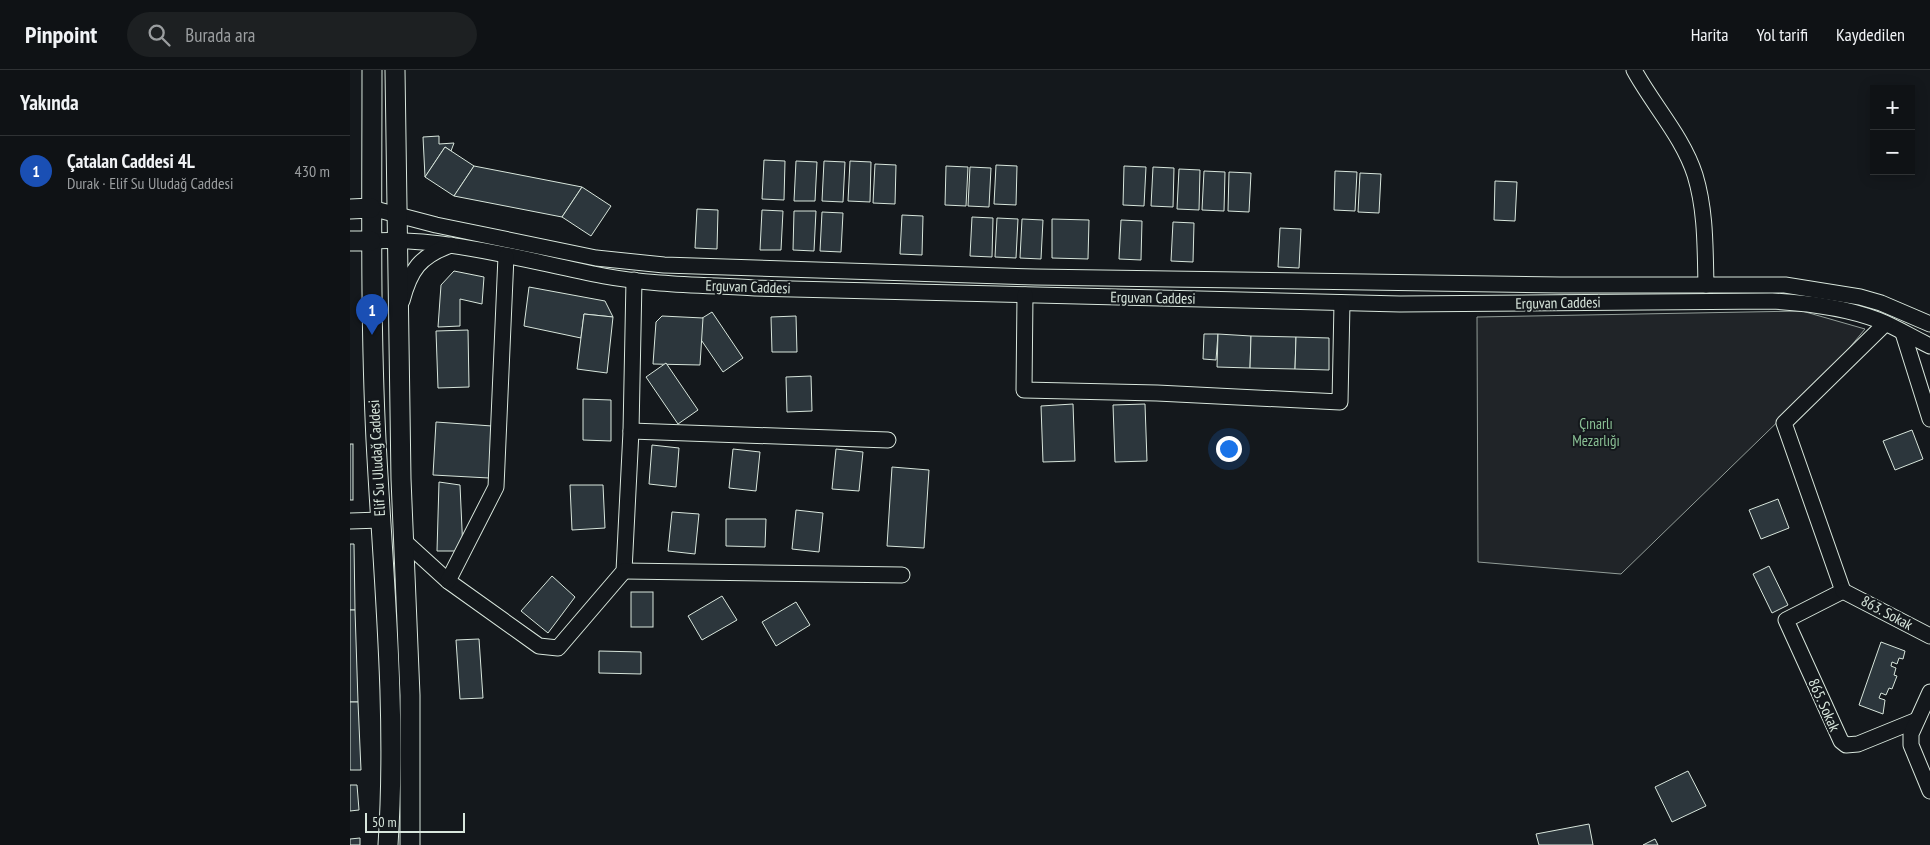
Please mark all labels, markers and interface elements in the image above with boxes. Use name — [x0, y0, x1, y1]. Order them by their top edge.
search box — [127, 12, 477, 57]
text: Pinpoint — [25, 19, 97, 50]
icon: search — [145, 21, 173, 49]
text: Burada ara — [185, 23, 255, 47]
text: Harita — [1691, 23, 1729, 46]
text: Yol tarifi — [1757, 23, 1808, 46]
text: Kaydedilen — [1836, 23, 1905, 46]
map controls — [1870, 85, 1915, 175]
button: + — [1870, 85, 1915, 130]
text: Yakında — [20, 89, 79, 116]
button: − — [1870, 130, 1915, 175]
text: Çatalan Caddesi 4L — [67, 149, 195, 173]
text: 1 — [32, 161, 40, 181]
text: 430 m — [295, 161, 330, 181]
text: Durak · Elif Su Uludağ Caddesi — [67, 173, 233, 193]
street label: Erguvan Caddesi — [705, 276, 791, 297]
street label: Erguvan Caddesi — [1110, 287, 1196, 308]
street label: Erguvan Caddesi — [1515, 292, 1601, 313]
pin: 1 — [356, 294, 388, 335]
street label: Elif Su Uludağ Caddesi — [364, 399, 389, 517]
park label: Çınarlı Mezarlığı — [1572, 414, 1620, 450]
your location — [1216, 436, 1242, 462]
street label: 863. Sokak — [1858, 591, 1916, 634]
street label: 865. Sokak — [1804, 676, 1845, 734]
scale bar — [365, 810, 465, 833]
text: 50 m — [372, 813, 397, 831]

